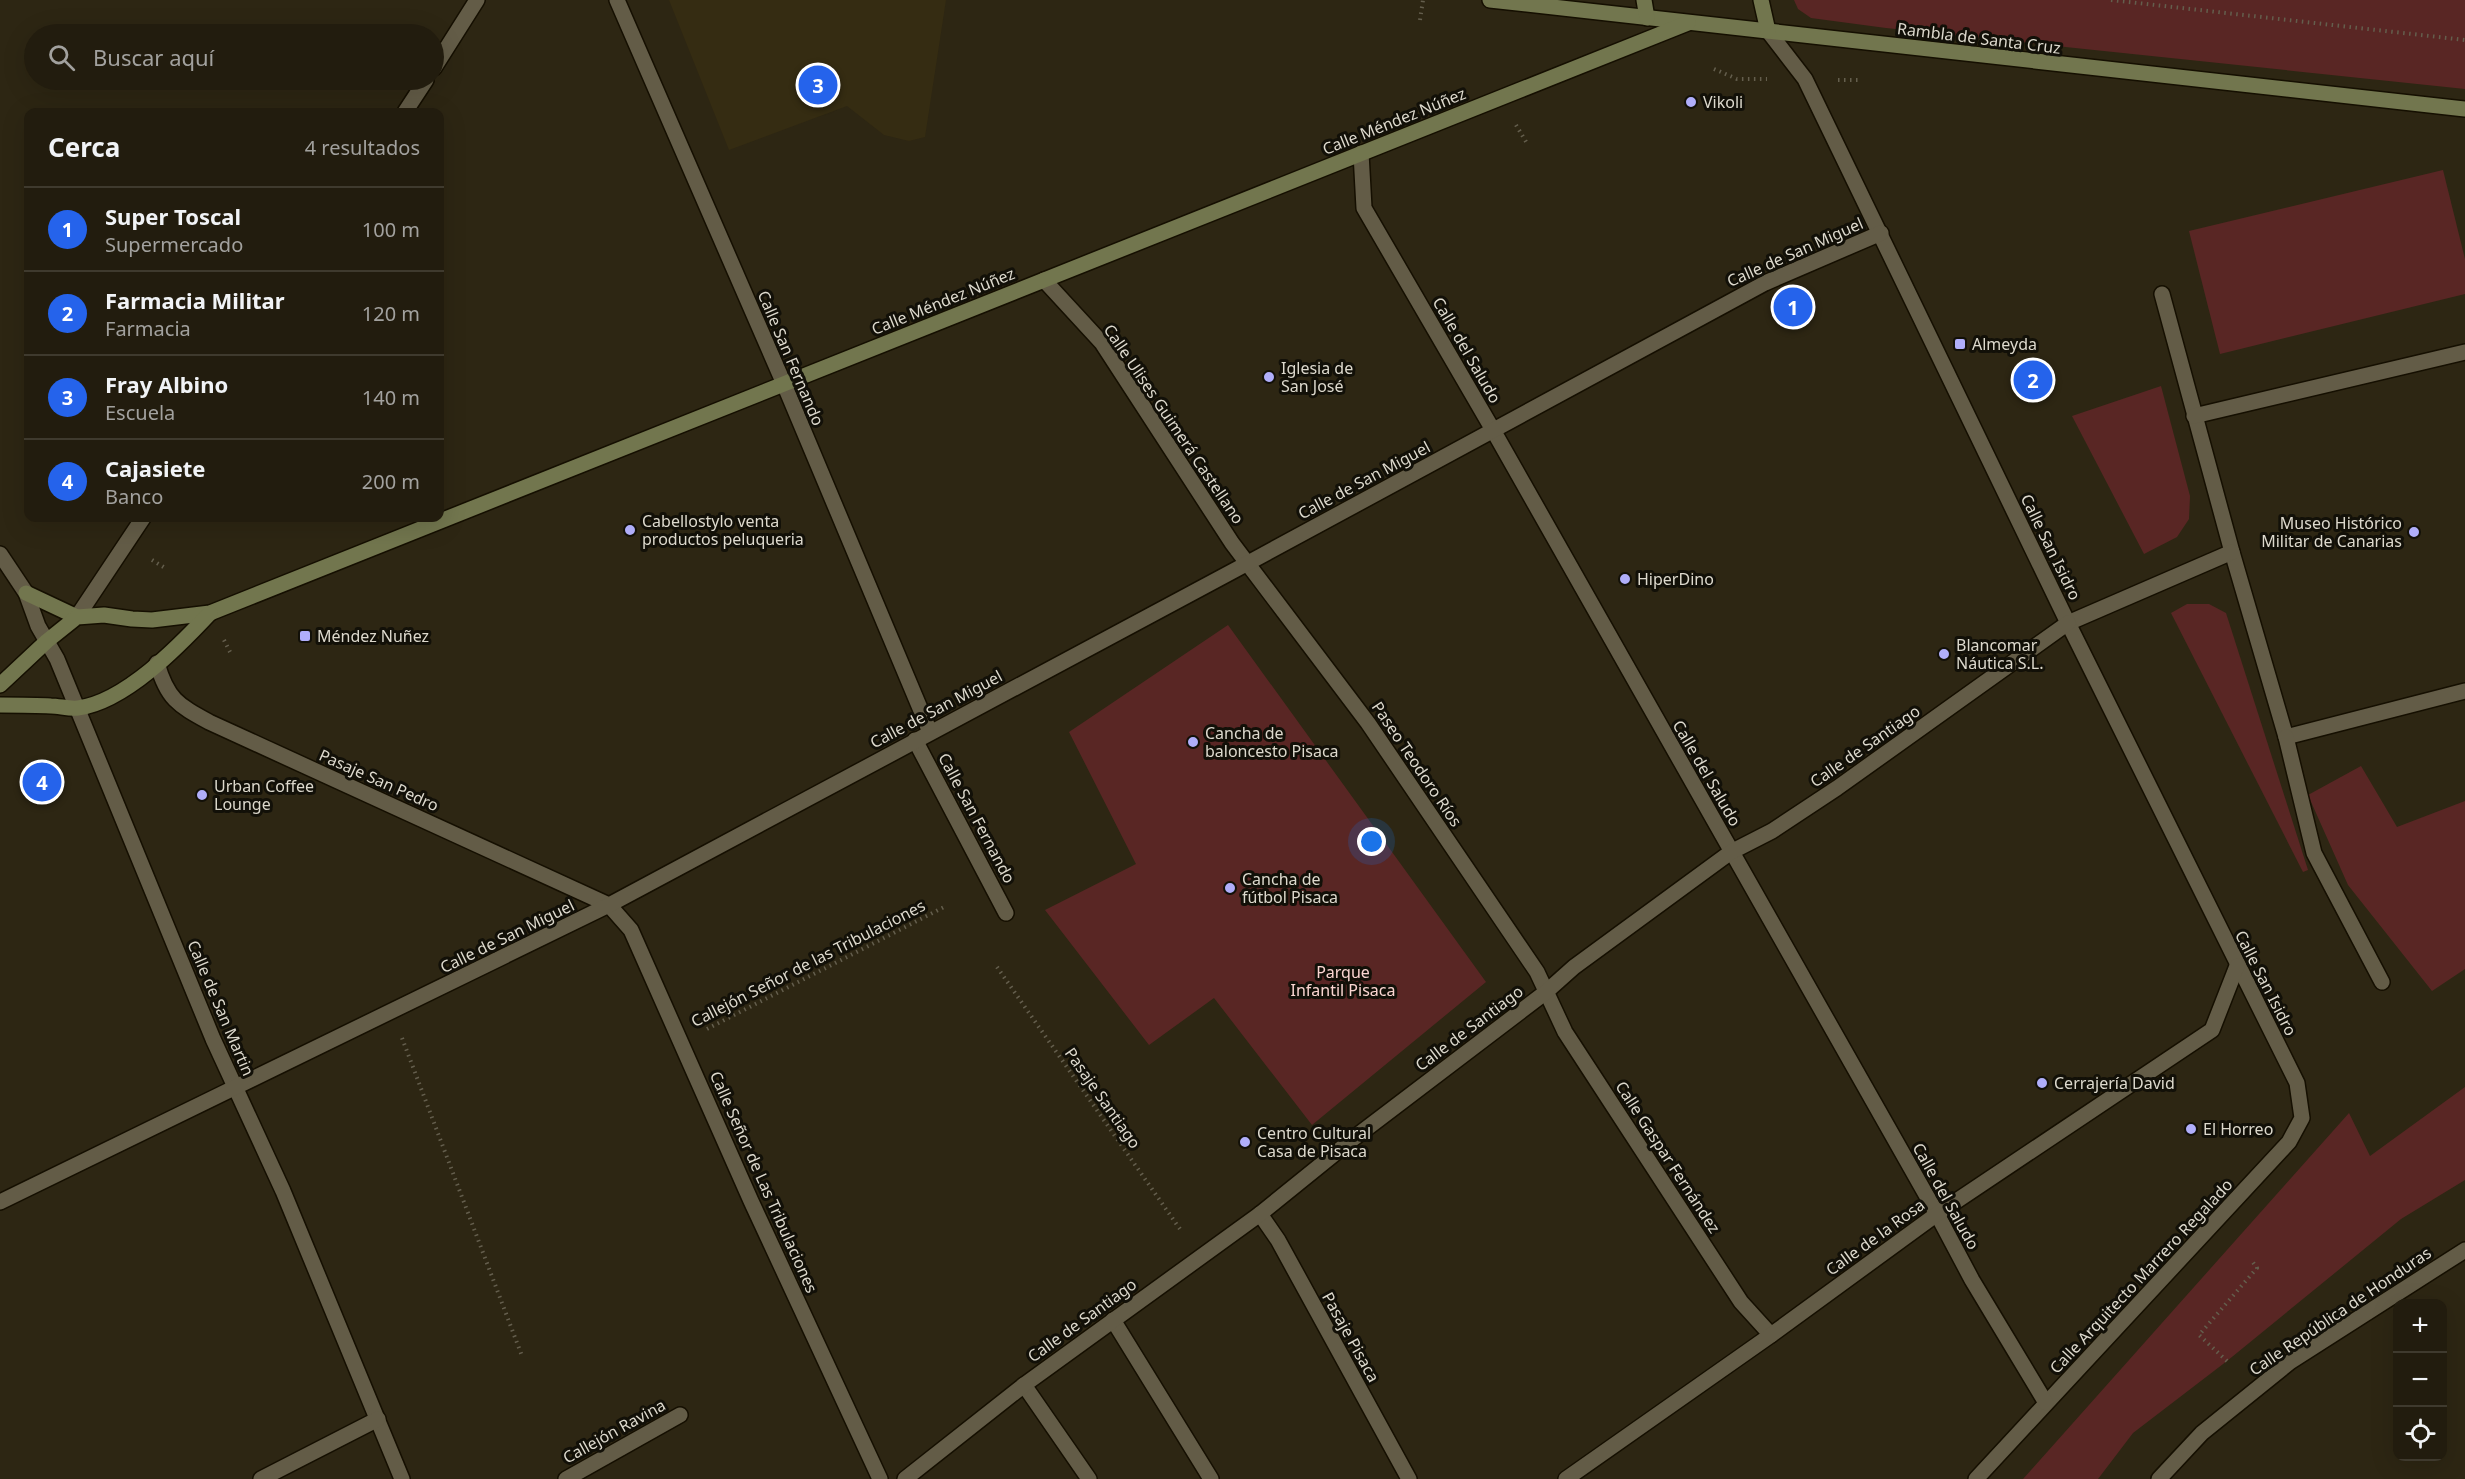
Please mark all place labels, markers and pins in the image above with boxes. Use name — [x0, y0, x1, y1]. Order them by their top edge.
pin: 3 — [798, 62, 838, 107]
place label: Vikoli — [1703, 91, 1743, 113]
marker: Vikoli — [1684, 95, 1698, 109]
pin: 1 — [1774, 284, 1812, 330]
place label: Almeyda — [1972, 333, 2037, 355]
marker: Almeyda — [1953, 337, 1967, 351]
place label: Iglesia de San José — [1281, 357, 1353, 397]
pin: 2 — [2014, 358, 2052, 403]
marker: Iglesia de San José — [1262, 370, 1276, 384]
place label: Cabellostylo venta productos peluqueria — [642, 510, 804, 550]
place label: Museo Histórico Militar de Canarias — [2261, 512, 2402, 552]
marker: Cabellostylo venta productos peluqueria — [623, 523, 637, 537]
marker: Museo Histórico Militar de Canarias — [2407, 525, 2421, 539]
place label: HiperDino — [1637, 568, 1714, 590]
marker: HiperDino — [1618, 572, 1632, 586]
place label: Méndez Nuñez — [317, 625, 429, 647]
marker: Méndez Nuñez — [298, 629, 312, 643]
place label: Blancomar Náutica S.L. — [1956, 634, 2044, 674]
marker: Blancomar Náutica S.L. — [1937, 647, 1951, 661]
place label: Cancha de baloncesto Pisaca — [1205, 722, 1339, 762]
marker: Cancha de baloncesto Pisaca — [1186, 735, 1200, 749]
pin: 4 — [22, 760, 62, 804]
place label: Urban Coffee Lounge — [214, 775, 314, 815]
marker: Urban Coffee Lounge — [195, 788, 209, 802]
place label: Cancha de fútbol Pisaca — [1242, 868, 1338, 908]
marker: Cancha de fútbol Pisaca — [1223, 881, 1237, 895]
place label: Cerrajería David — [2054, 1072, 2175, 1094]
marker: Cerrajería David — [2035, 1076, 2049, 1090]
place label: El Horreo — [2203, 1118, 2273, 1140]
place label: Centro Cultural Casa de Pisaca — [1257, 1122, 1371, 1162]
marker: El Horreo — [2184, 1122, 2198, 1136]
marker: Centro Cultural Casa de Pisaca — [1238, 1135, 1252, 1149]

